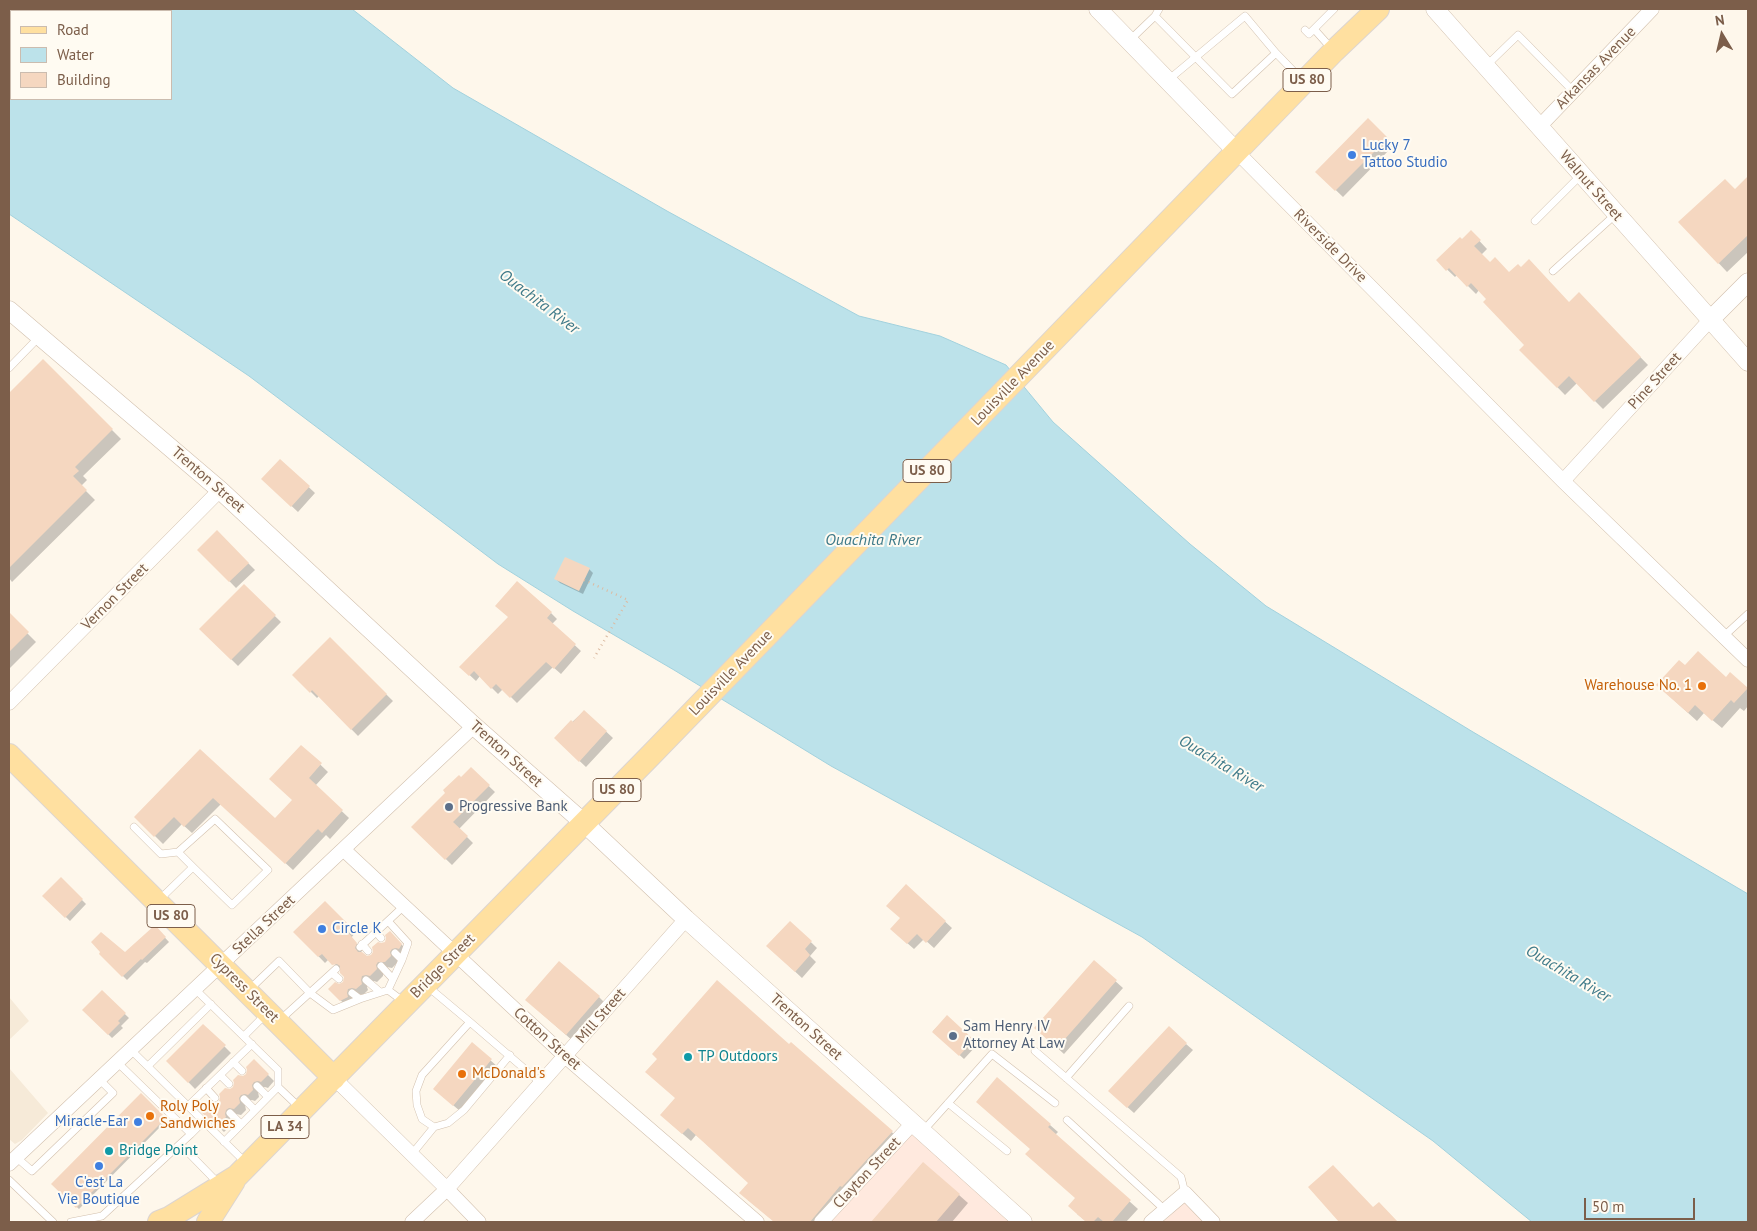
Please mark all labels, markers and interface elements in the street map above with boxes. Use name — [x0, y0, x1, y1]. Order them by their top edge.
legend — [10, 10, 172, 100]
north arrow — [1697, 10, 1747, 60]
text: N — [1714, 11, 1726, 30]
text: Road — [57, 20, 89, 39]
street label: Arkansas Avenue — [1552, 23, 1640, 113]
text: Water — [57, 45, 94, 64]
road number: US 80 — [1283, 68, 1331, 92]
text: Building — [57, 70, 111, 89]
place label: Lucky 7 Tattoo Studio — [1362, 137, 1448, 172]
street label: Walnut Street — [1556, 147, 1626, 225]
marker: Lucky 7 Tattoo Studio — [1346, 149, 1358, 161]
street label: Riverside Drive — [1290, 206, 1370, 286]
water label: Ouachita River — [495, 266, 583, 338]
street label: Louisville Avenue — [968, 337, 1058, 429]
street label: Pine Street — [1625, 349, 1685, 413]
street label: Trenton Street — [168, 443, 248, 517]
road number: US 80 — [903, 460, 951, 482]
water label: Ouachita River — [825, 530, 921, 550]
street label: Vernon Street — [78, 560, 152, 634]
street label: Louisville Avenue — [686, 627, 776, 719]
place label: Warehouse No. 1 — [1584, 677, 1692, 695]
marker: Warehouse No. 1 — [1696, 680, 1708, 692]
street label: Trenton Street — [466, 717, 546, 791]
water label: Ouachita River — [1175, 731, 1267, 797]
road number: US 80 — [593, 778, 641, 802]
place label: Progressive Bank — [459, 798, 568, 816]
marker: Progressive Bank — [443, 801, 455, 813]
street label: Stella Street — [229, 891, 299, 959]
road number: US 80 — [147, 904, 195, 928]
place label: Circle K — [332, 920, 382, 938]
marker: Circle K — [316, 923, 328, 935]
street label: Bridge Street — [407, 930, 479, 1002]
water label: Ouachita River — [1522, 941, 1614, 1007]
street label: Cypress Street — [206, 950, 282, 1026]
street label: Mill Street — [572, 985, 630, 1047]
street label: Trenton Street — [766, 990, 846, 1064]
street label: Cotton Street — [510, 1004, 584, 1074]
place label: Sam Henry IV Attorney At Law — [963, 1018, 1065, 1053]
marker: Sam Henry IV Attorney At Law — [947, 1030, 959, 1042]
place label: TP Outdoors — [698, 1048, 778, 1066]
marker: TP Outdoors — [682, 1051, 694, 1063]
place label: McDonald's — [472, 1065, 545, 1083]
marker: McDonald's — [456, 1068, 468, 1080]
place label: Roly Poly Sandwiches — [160, 1098, 236, 1133]
marker: Roly Poly Sandwiches — [144, 1110, 156, 1122]
place label: Miracle-Ear — [55, 1113, 128, 1131]
marker: Miracle-Ear — [132, 1116, 144, 1128]
road number: LA 34 — [261, 1116, 309, 1138]
street label: Clayton Street — [829, 1134, 905, 1212]
place label: Bridge Point — [119, 1142, 198, 1160]
marker: Bridge Point — [103, 1145, 115, 1157]
marker: C'est La Vie Boutique — [93, 1160, 105, 1172]
place label: C'est La Vie Boutique — [58, 1174, 140, 1209]
scale bar — [1587, 1188, 1698, 1220]
text: 50 m — [1592, 1197, 1625, 1216]

